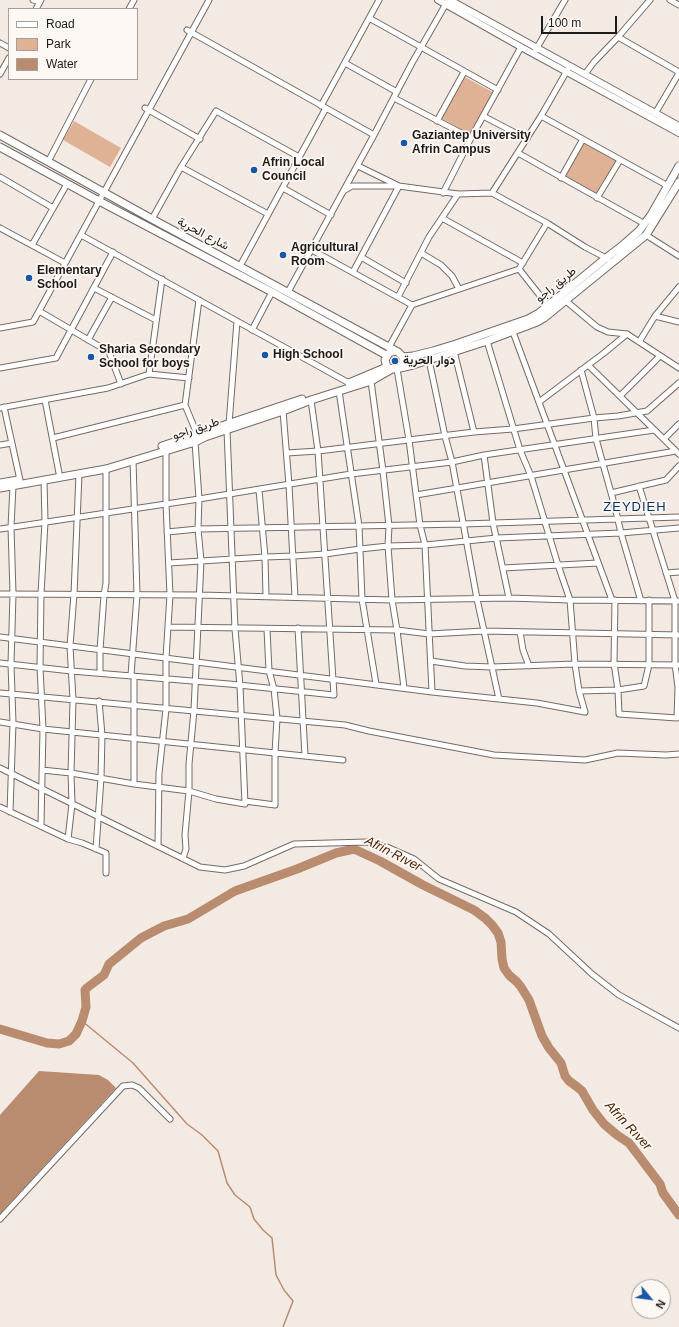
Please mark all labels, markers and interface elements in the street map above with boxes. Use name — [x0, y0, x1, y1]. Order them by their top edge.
legend — [8, 8, 138, 80]
scale bar — [543, 8, 619, 34]
text: 100 m — [548, 16, 581, 30]
text: Road — [46, 17, 75, 31]
text: Park — [46, 37, 71, 51]
text: Water — [46, 57, 78, 71]
place label: Gaziantep University Afrin Campus — [412, 129, 531, 157]
marker: Gaziantep University Afrin Campus — [399, 138, 409, 148]
place label: Afrin Local Council — [262, 156, 325, 184]
marker: Afrin Local Council — [249, 165, 259, 175]
street label: شارع الحرية — [175, 214, 231, 254]
place label: Agricultural Room — [291, 241, 358, 269]
marker: Agricultural Room — [278, 250, 288, 260]
place label: Elementary School — [37, 264, 102, 292]
street label: طريق راجو — [533, 264, 579, 306]
marker: Elementary School — [24, 273, 34, 283]
place label: Sharia Secondary School for boys — [99, 343, 200, 371]
place label: High School — [273, 348, 343, 362]
marker: High School — [260, 350, 270, 360]
marker: Sharia Secondary School for boys — [86, 352, 96, 362]
place label: دوار الحرية — [403, 354, 455, 368]
marker: دوار الحرية — [390, 356, 400, 366]
street label: طريق راجو — [171, 415, 221, 443]
district label: ZEYDIEH — [603, 499, 667, 515]
water label: Afrin Rıver — [362, 833, 424, 875]
water label: Afrin Rıver — [601, 1098, 655, 1154]
north arrow — [631, 1279, 671, 1319]
text: N — [653, 1298, 668, 1311]

